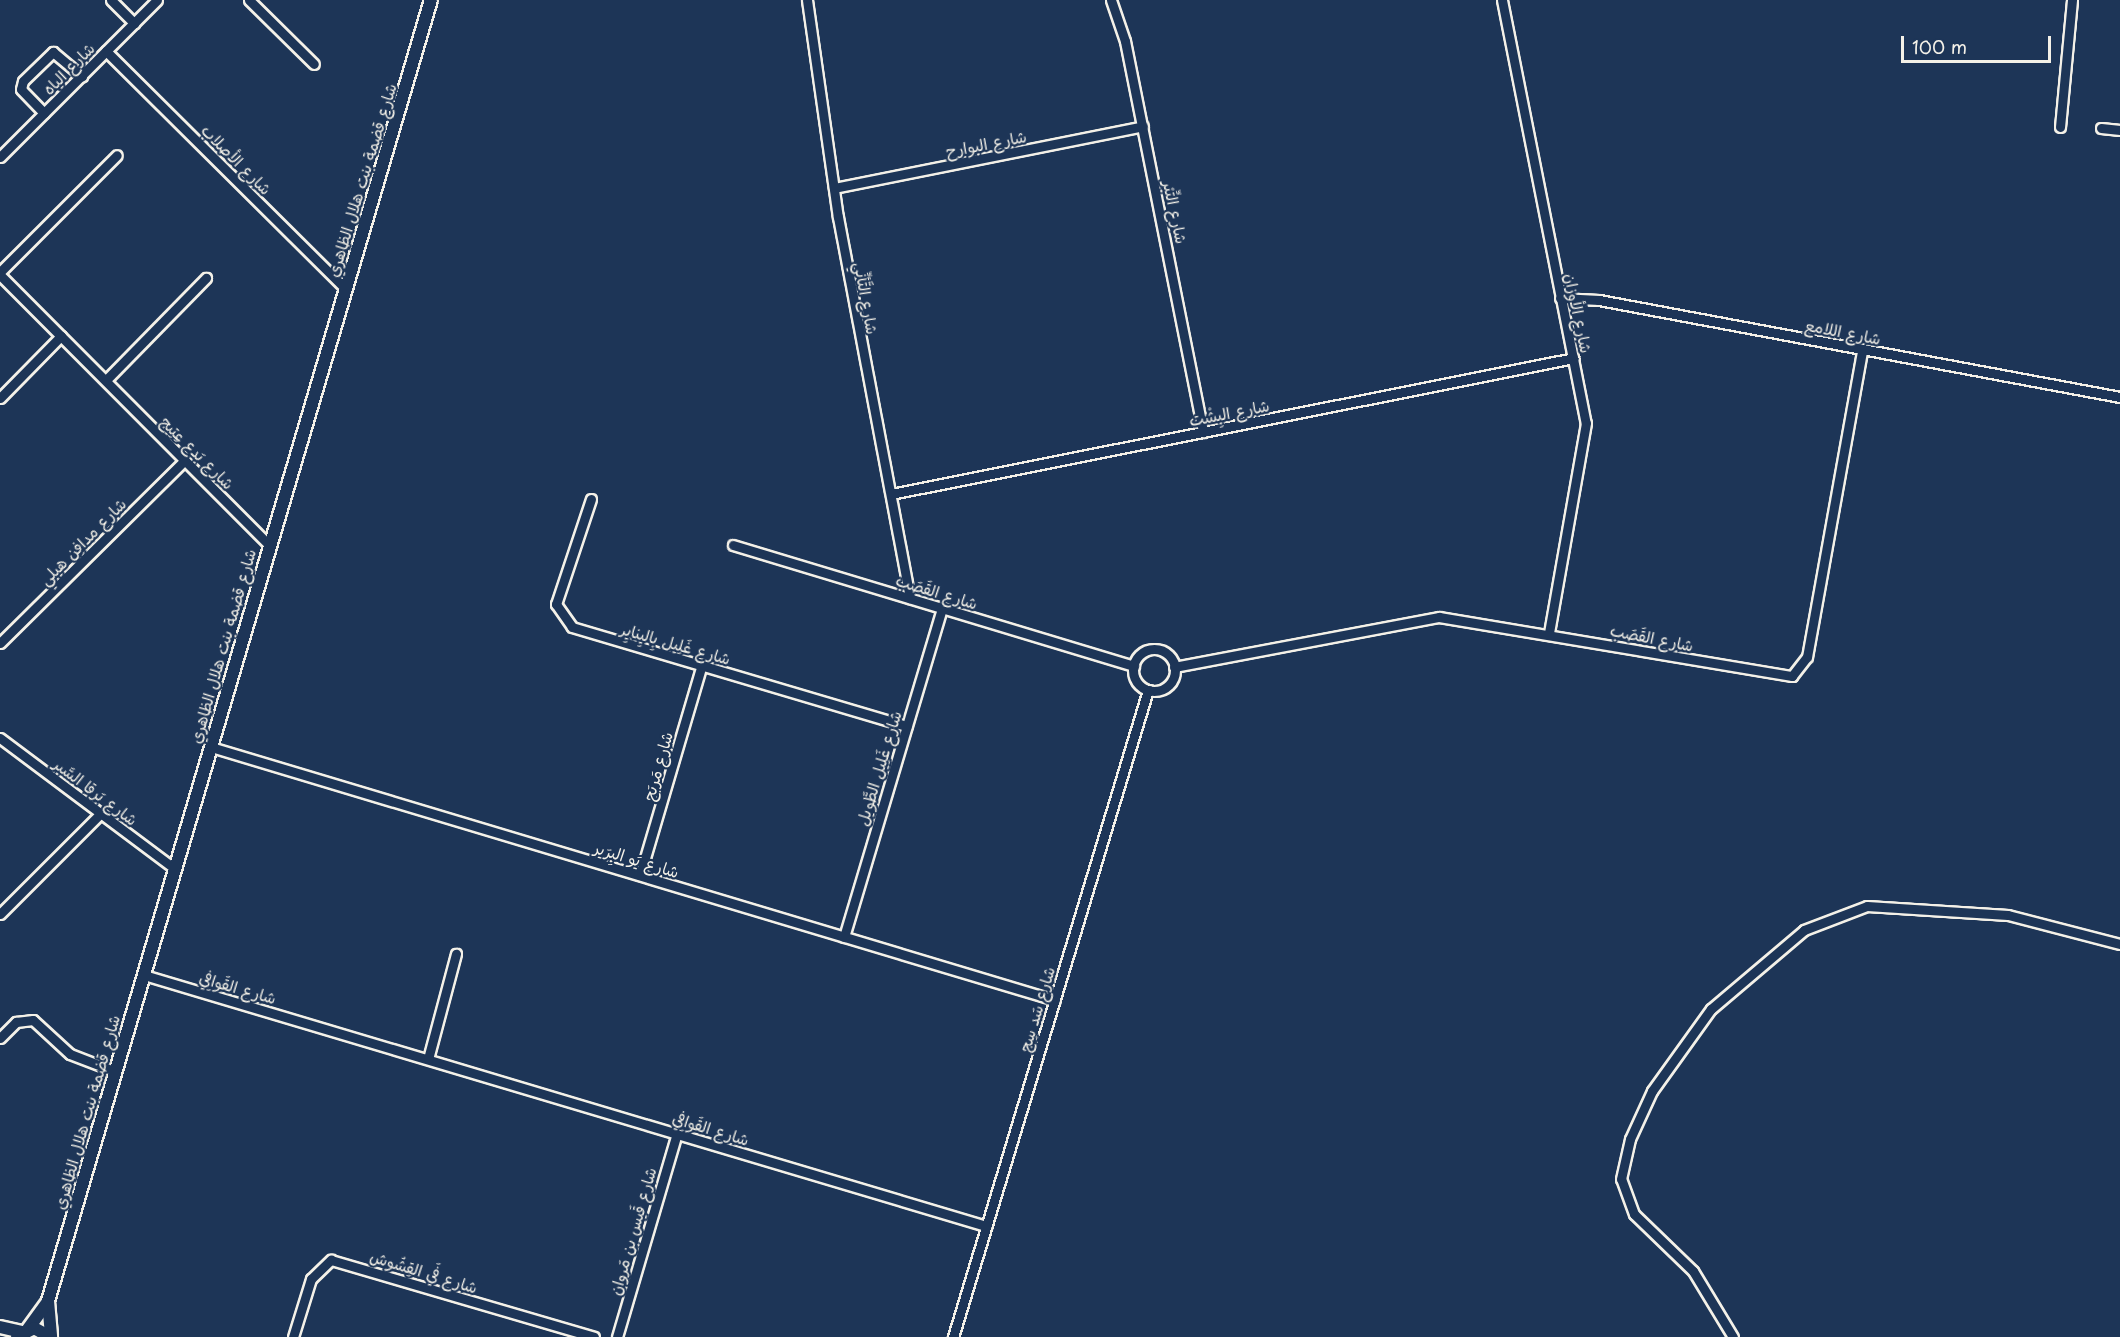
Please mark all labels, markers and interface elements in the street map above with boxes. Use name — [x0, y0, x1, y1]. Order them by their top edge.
scale bar — [1904, 24, 2054, 62]
text: 100 m — [1912, 33, 1967, 60]
street label: شارع الياه — [38, 38, 98, 98]
street label: شارع قضمة بنت هلال الظاهري — [322, 81, 400, 279]
street label: شارع الأصلاب — [198, 120, 276, 198]
street label: شارع البوارح — [944, 126, 1028, 160]
street label: شارع التِّبْر — [1160, 179, 1192, 245]
street label: شارع التَّأنِّي — [851, 260, 883, 336]
street label: شارع الأوزان — [1561, 271, 1597, 355]
street label: شارع اللامع — [1803, 314, 1883, 348]
street label: شارع البِشْت — [1187, 395, 1271, 429]
street label: شارع بَدع عِتِيج — [157, 411, 239, 493]
street label: شارع مدافِن هيلي — [35, 494, 129, 588]
street label: شارع قضمة بنت هلال الظاهري — [185, 547, 259, 745]
street label: شارع القَصَب — [894, 569, 980, 613]
street label: شارع غَلِيل بِاليِنايِر — [619, 618, 733, 668]
street label: شارع القَصَب — [1609, 620, 1695, 654]
street label: شارع غَلِيل الطَّويل — [851, 708, 905, 828]
street label: شارع مَربَح — [638, 729, 676, 803]
street label: شارع بَرقا السَّبر — [50, 753, 142, 829]
street label: شارع يَو البِرَير — [592, 837, 682, 881]
street label: شارع سَد سِج — [1014, 964, 1058, 1054]
street label: شارع القَوافِي — [197, 967, 279, 1007]
street label: شارع قضمة بنت هلال الظاهري — [49, 1013, 123, 1211]
street label: شارع القَوافِي — [670, 1107, 752, 1149]
street label: شارع قَيس بن مَروان — [605, 1165, 659, 1297]
street label: شارع فَي القِشُوش — [368, 1246, 480, 1296]

